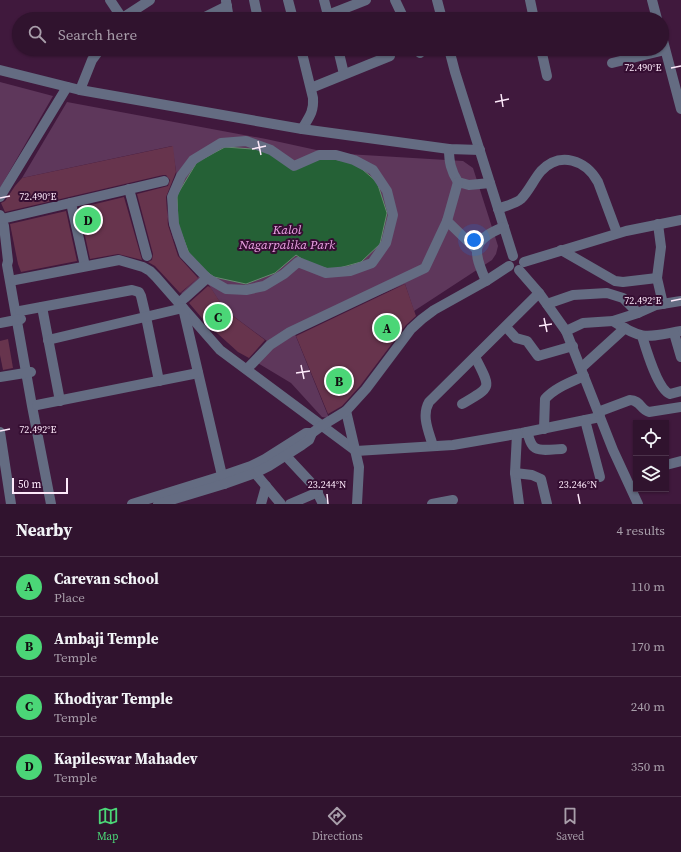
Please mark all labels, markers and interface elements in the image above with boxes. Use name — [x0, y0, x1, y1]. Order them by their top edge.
search box — [12, 12, 669, 56]
icon: search — [26, 23, 48, 45]
text: Search here — [58, 24, 137, 45]
text: 72.490°E — [624, 61, 662, 74]
text: 72.490°E — [19, 190, 57, 203]
pin: D — [75, 205, 101, 235]
park label: Kalol Nagarpalika Park — [238, 221, 336, 253]
your location — [464, 230, 484, 250]
text: 72.492°E — [624, 294, 662, 307]
pin: C — [205, 302, 231, 332]
pin: A — [374, 313, 400, 343]
pin: B — [326, 366, 352, 396]
map controls — [633, 420, 669, 492]
button: locate — [633, 420, 669, 456]
text: 72.492°E — [19, 423, 57, 436]
button: layers — [633, 456, 669, 492]
scale bar — [12, 476, 68, 495]
text: 50 m — [18, 477, 41, 492]
text: 23.244°N — [308, 478, 346, 491]
text: 23.246°N — [559, 478, 597, 491]
text: Nearby — [16, 518, 72, 542]
text: 4 results — [617, 522, 665, 539]
text: Carevan school — [54, 568, 159, 589]
text: A — [25, 578, 33, 595]
text: 110 m — [631, 578, 665, 595]
text: Place — [54, 589, 85, 606]
text: Ambaji Temple — [54, 628, 159, 649]
text: B — [25, 638, 33, 655]
text: 170 m — [631, 638, 665, 655]
text: Temple — [54, 649, 97, 666]
text: Khodiyar Temple — [54, 688, 173, 709]
text: C — [25, 698, 33, 715]
text: 240 m — [631, 698, 665, 715]
text: Temple — [54, 709, 97, 726]
text: Kapileswar Mahadev — [54, 748, 198, 769]
text: D — [24, 758, 34, 775]
text: 350 m — [631, 758, 665, 775]
text: Temple — [54, 769, 97, 786]
tab: Map — [97, 805, 119, 844]
tab: Directions — [312, 805, 363, 844]
tab: Saved — [556, 805, 584, 844]

